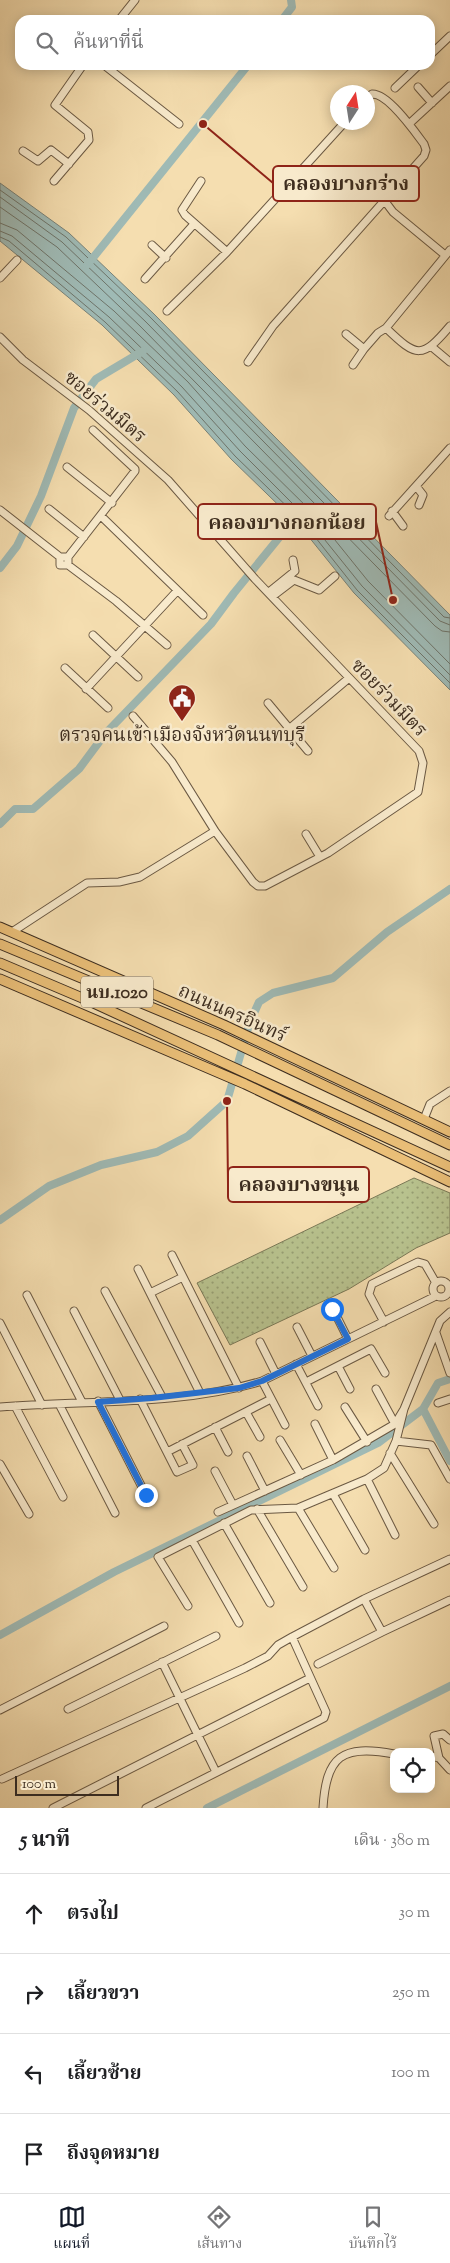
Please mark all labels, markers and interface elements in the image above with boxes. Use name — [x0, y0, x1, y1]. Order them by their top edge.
search box — [15, 15, 435, 70]
icon: search — [33, 29, 61, 57]
text: ค้นหาที่นี่ — [73, 30, 144, 57]
north arrow — [330, 85, 375, 130]
callout: คลองบางกร่าง — [273, 166, 419, 201]
text: คลองบางกร่าง — [283, 171, 409, 200]
street label: ซอยร่วมมิตร — [58, 366, 151, 450]
callout: คลองบางกอกน้อย — [198, 504, 376, 539]
text: คลองบางกอกน้อย — [208, 510, 366, 539]
street label: ซอยร่วมมิตร — [344, 654, 433, 744]
public building icon: ตรวจคนเข้าเมืองจังหวัดนนทบุรี — [167, 683, 197, 722]
place label: ตรวจคนเข้าเมืองจังหวัดนนทบุรี — [59, 723, 305, 750]
road number: นบ.1020 — [81, 976, 153, 1008]
street label: ถนนนครอินทร์ — [173, 978, 291, 1051]
callout: คลองบางขนุน — [228, 1167, 369, 1202]
text: คลองบางขนุน — [238, 1172, 360, 1201]
route start — [321, 1298, 344, 1321]
route end — [135, 1484, 158, 1507]
map controls — [390, 1748, 435, 1793]
button: locate — [390, 1748, 435, 1793]
scale bar — [15, 1773, 119, 1796]
text: 100 m — [22, 1775, 56, 1795]
text: 5 นาที — [20, 1826, 70, 1856]
text: เดิน · 380 m — [353, 1830, 430, 1853]
icon: ahead — [20, 1900, 48, 1928]
text: ตรงไป — [67, 1901, 119, 1928]
text: 30 m — [399, 1902, 430, 1925]
icon: right — [20, 1980, 48, 2008]
text: เลี้ยวขวา — [67, 1981, 139, 2008]
text: 250 m — [392, 1982, 430, 2005]
icon: left — [20, 2060, 48, 2088]
text: เลี้ยวซ้าย — [67, 2061, 141, 2088]
text: 100 m — [391, 2062, 430, 2085]
icon: arrive — [20, 2140, 48, 2168]
text: ถึงจุดหมาย — [67, 2141, 160, 2168]
tab: แผนที่ — [53, 2203, 90, 2255]
tab: เส้นทาง — [197, 2203, 242, 2255]
tab: บันทึกไว้ — [349, 2203, 397, 2255]

